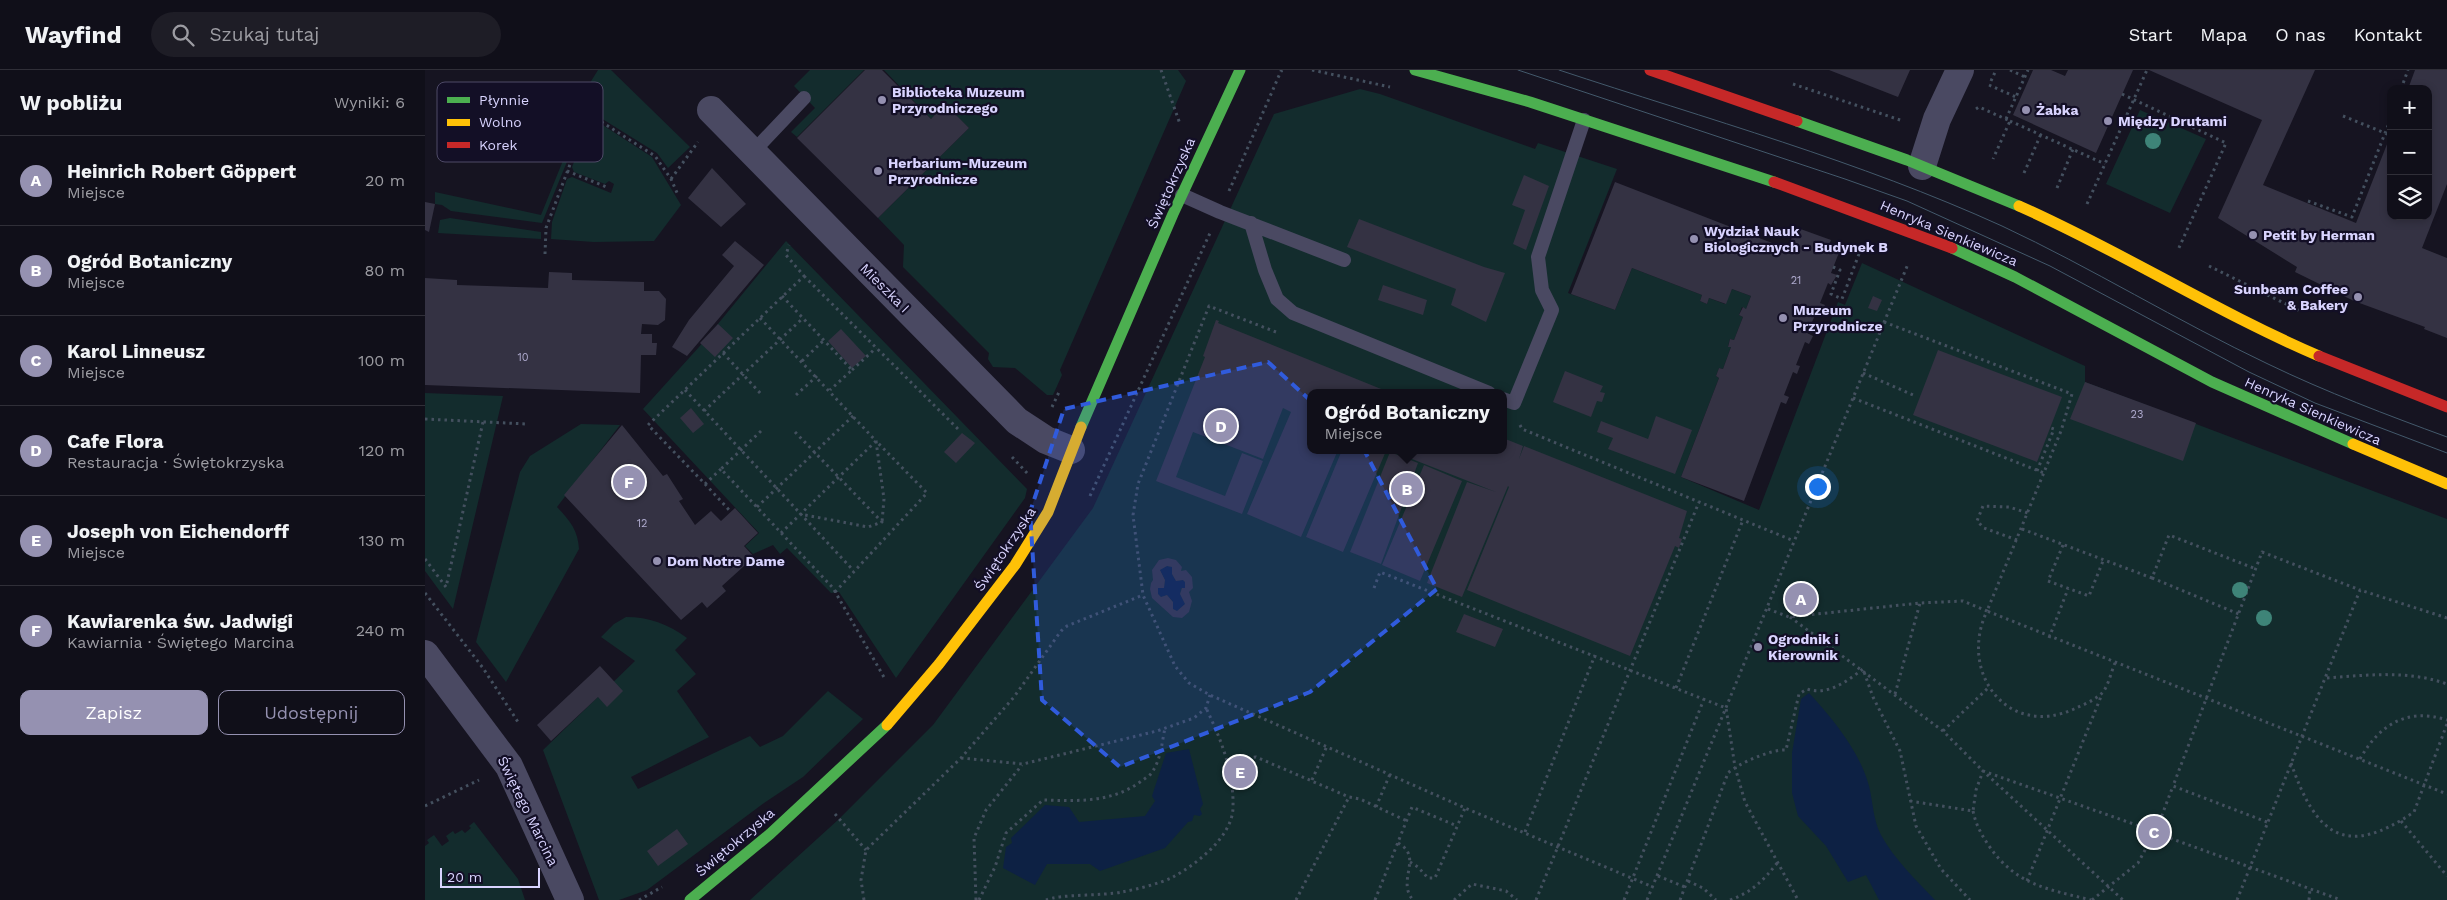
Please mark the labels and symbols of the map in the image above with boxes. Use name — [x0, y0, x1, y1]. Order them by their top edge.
legend — [437, 82, 603, 162]
place label: Biblioteka Muzeum Przyrodniczego — [892, 84, 1025, 116]
text: Płynnie — [479, 92, 529, 108]
marker: Biblioteka Muzeum Przyrodniczego — [876, 94, 888, 106]
place label: Żabka — [2036, 102, 2079, 118]
marker: Żabka — [2020, 104, 2032, 116]
place label: Między Drutami — [2118, 113, 2227, 129]
text: Wolno — [479, 114, 522, 130]
marker: Między Drutami — [2102, 115, 2114, 127]
street label: Świętokrzyska — [1144, 135, 1198, 231]
text: Korek — [479, 137, 518, 153]
place label: Herbarium-Muzeum Przyrodnicze — [888, 155, 1027, 187]
marker: Herbarium-Muzeum Przyrodnicze — [872, 165, 884, 177]
street label: Henryka Sienkiewicza — [1878, 197, 2020, 269]
place label: Wydział Nauk Biologicznych - Budynek B — [1704, 223, 1888, 255]
place label: Petit by Herman — [2263, 227, 2375, 243]
marker: Petit by Herman — [2247, 229, 2259, 241]
marker: Wydział Nauk Biologicznych - Budynek B — [1688, 233, 1700, 245]
street label: Mieszka I — [857, 260, 913, 316]
house number: 21 — [1791, 274, 1801, 287]
place label: Sunbeam Coffee & Bakery — [2234, 281, 2348, 313]
marker: Sunbeam Coffee & Bakery — [2352, 291, 2364, 303]
place label: Muzeum Przyrodnicze — [1793, 302, 1883, 334]
marker: Muzeum Przyrodnicze — [1777, 312, 1789, 324]
house number: 10 — [517, 351, 529, 364]
street label: Henryka Sienkiewicza — [2242, 374, 2384, 448]
pin: D — [1205, 407, 1237, 445]
house number: 23 — [2131, 408, 2143, 421]
pin: F — [613, 463, 645, 501]
pin: B — [1391, 470, 1423, 508]
your location — [1805, 474, 1831, 500]
street label: Świętokrzyska — [971, 504, 1039, 594]
house number: 12 — [637, 517, 647, 530]
place label: Dom Notre Dame — [667, 553, 785, 569]
marker: Dom Notre Dame — [651, 555, 663, 567]
pin: A — [1785, 580, 1817, 618]
place label: Ogrodnik i Kierownik — [1768, 631, 1839, 663]
marker: Ogrodnik i Kierownik — [1752, 641, 1764, 653]
street label: Świętego Marcina — [494, 753, 562, 869]
pin: E — [1224, 753, 1256, 791]
street label: Świętokrzyska — [692, 804, 778, 880]
pin: C — [2138, 813, 2170, 851]
scale bar — [440, 865, 540, 888]

